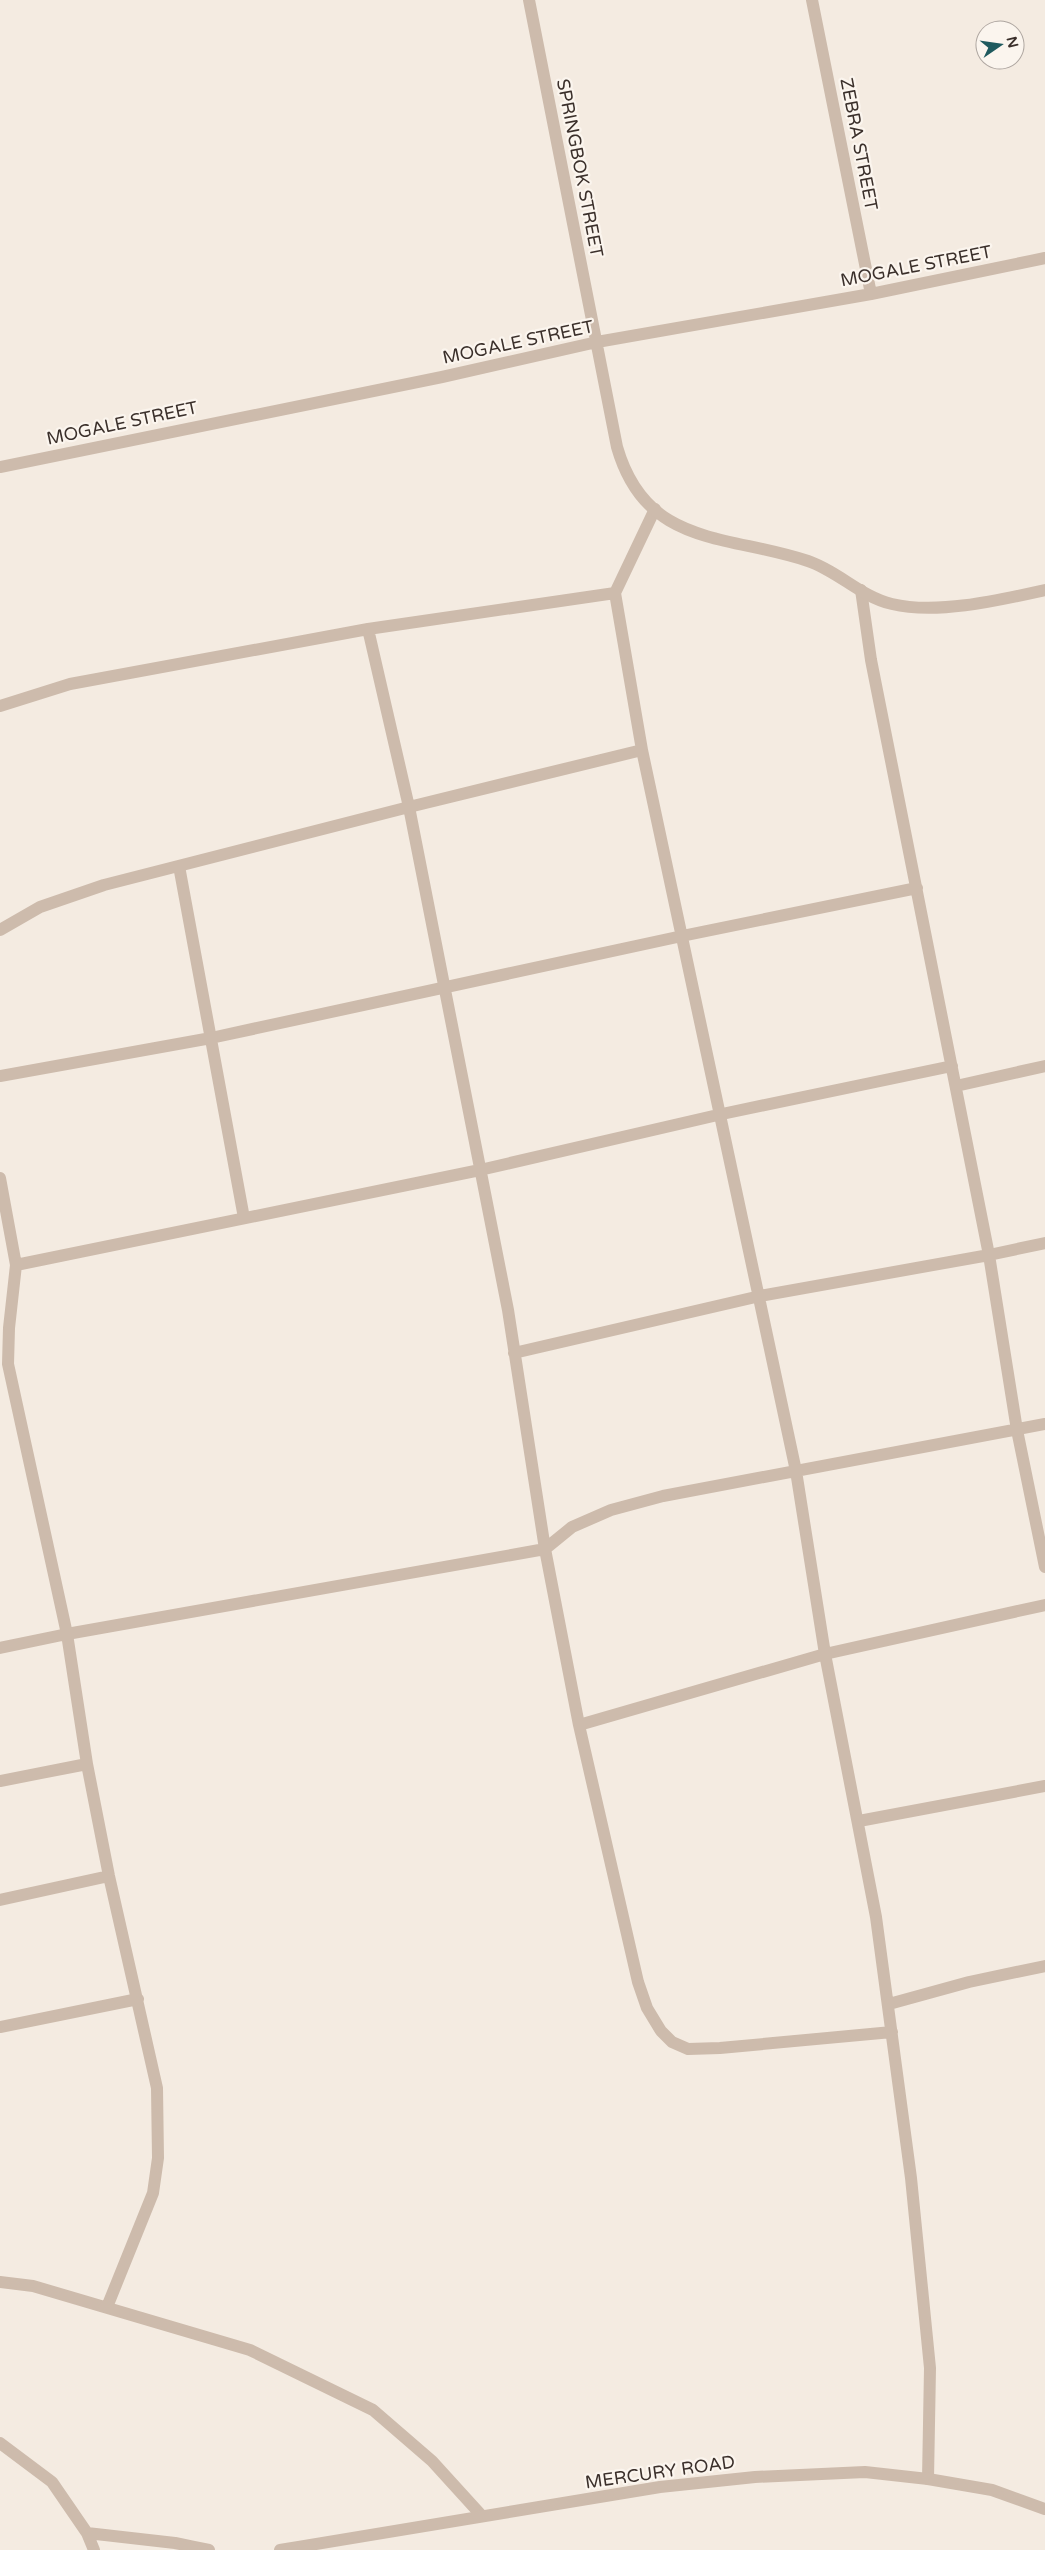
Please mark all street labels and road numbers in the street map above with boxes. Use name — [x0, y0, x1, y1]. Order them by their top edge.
street label: ZEBRA STREET — [835, 76, 883, 212]
street label: SPRINGBOK STREET — [552, 77, 608, 259]
street label: MOGALE STREET — [838, 241, 994, 291]
street label: MOGALE STREET — [441, 315, 595, 369]
street label: MOGALE STREET — [45, 396, 199, 450]
street label: MERCURY ROAD — [584, 2451, 736, 2493]

